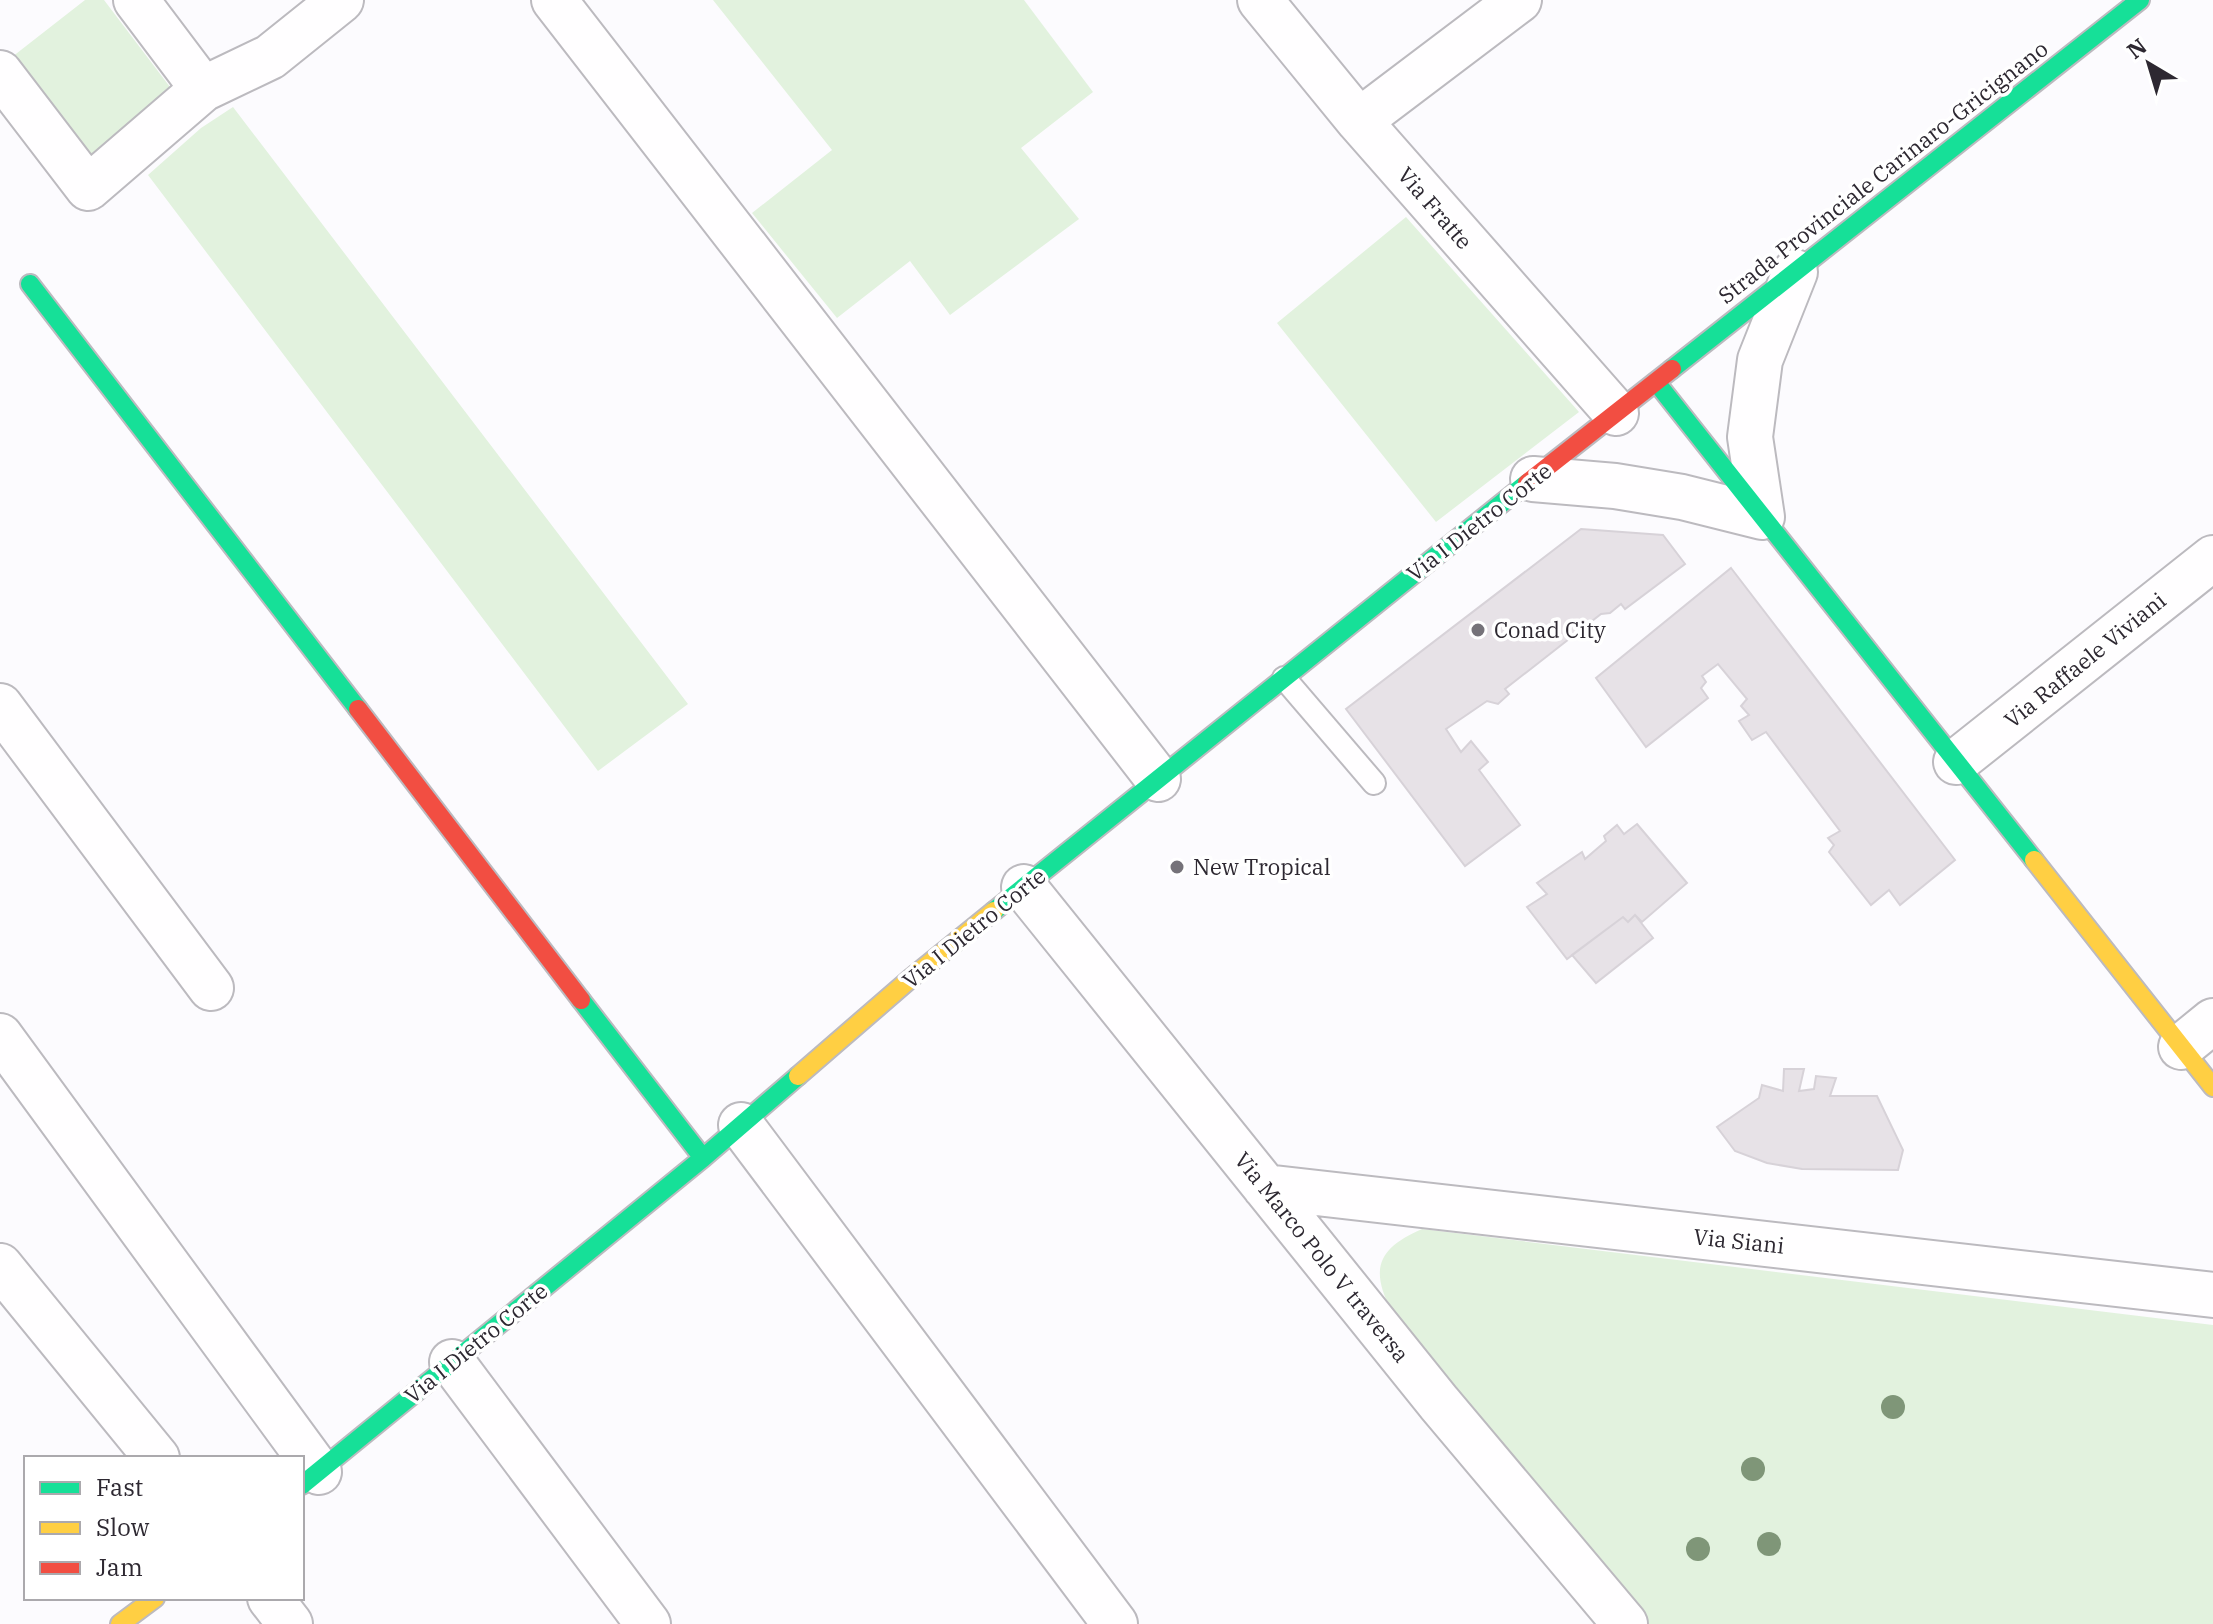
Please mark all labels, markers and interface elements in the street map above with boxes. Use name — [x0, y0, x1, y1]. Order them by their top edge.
north arrow — [2109, 24, 2189, 104]
text: N — [2121, 31, 2152, 65]
street label: Strada Provinciale Carinaro-Gricignano — [1712, 34, 2053, 309]
street label: Via Fratte — [1392, 160, 1479, 255]
street label: Via I Dietro Corte — [1400, 456, 1557, 587]
street label: Via Raffaele Viviani — [1998, 585, 2172, 734]
place label: Conad City — [1494, 615, 1606, 644]
marker: Conad City — [1469, 621, 1487, 639]
place label: New Tropical — [1193, 852, 1330, 881]
marker: New Tropical — [1168, 858, 1186, 876]
street label: Via I Dietro Corte — [896, 861, 1051, 994]
street label: Via Marco Polo V traversa — [1229, 1146, 1416, 1368]
street label: Via Siani — [1692, 1221, 1786, 1260]
street label: Via I Dietro Corte — [398, 1276, 553, 1409]
legend — [24, 1456, 304, 1600]
text: Fast — [96, 1471, 143, 1503]
text: Slow — [96, 1511, 150, 1543]
text: Jam — [96, 1551, 143, 1583]

